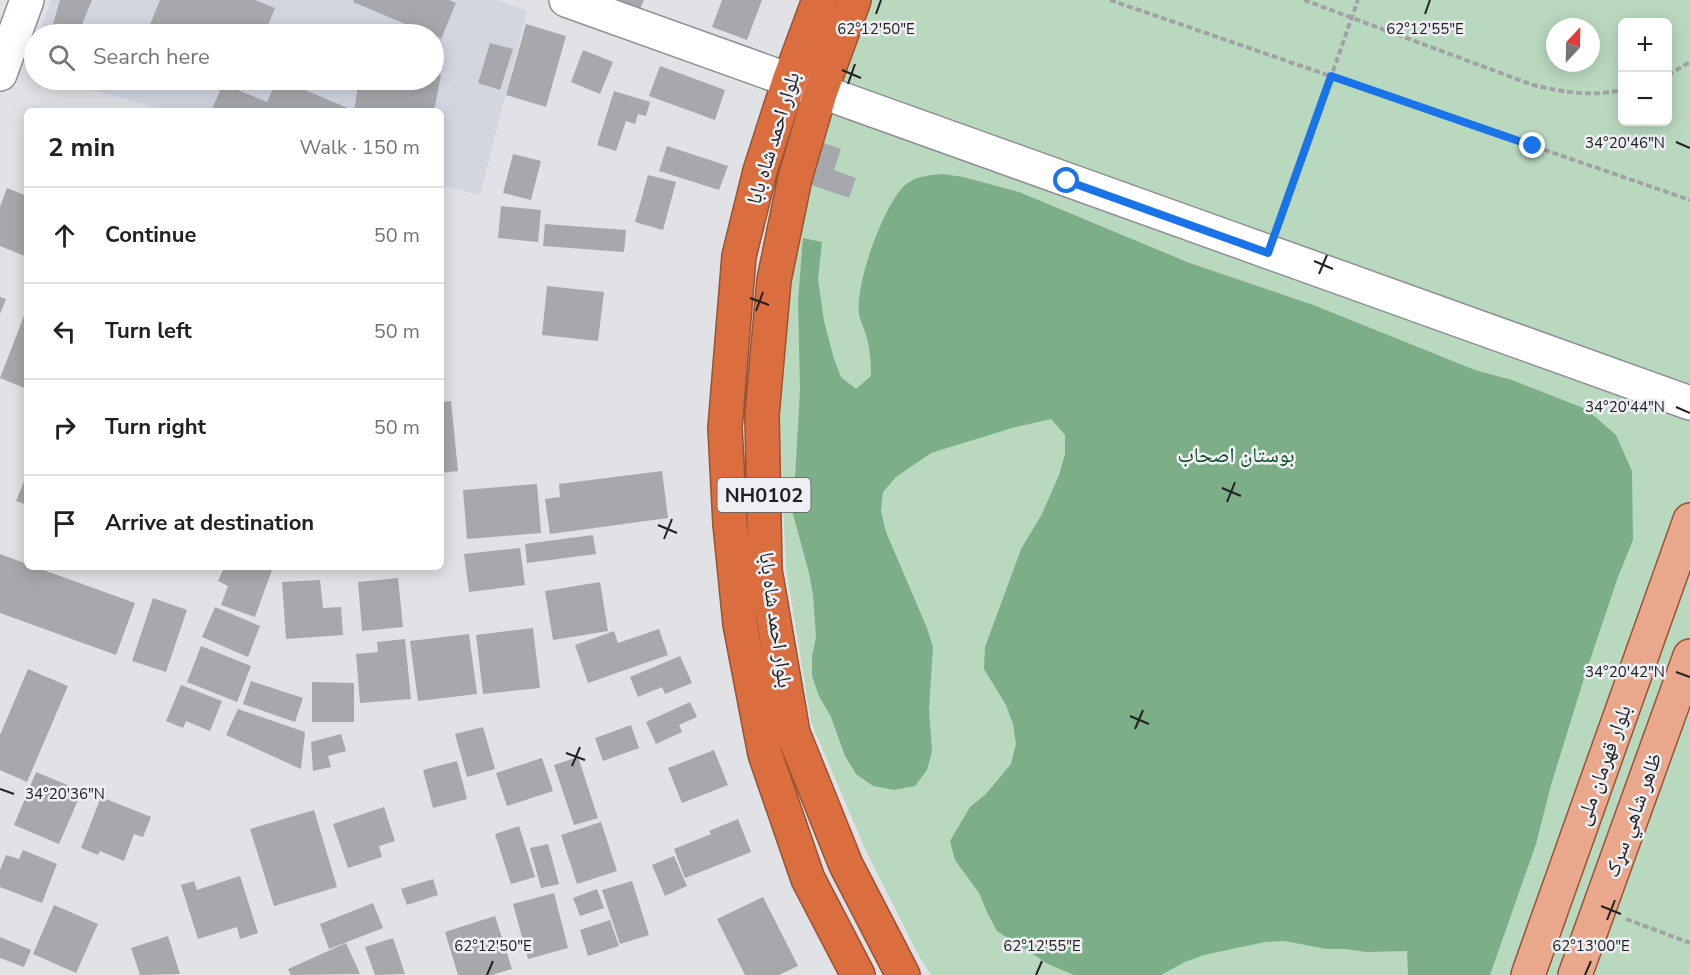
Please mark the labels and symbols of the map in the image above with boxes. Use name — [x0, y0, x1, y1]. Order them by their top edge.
north arrow — [1546, 18, 1600, 72]
text: 62°12'50"E — [837, 19, 915, 39]
text: 62°12'55"E — [1386, 19, 1464, 39]
street label: بلوار احمد شاه بابا — [740, 68, 806, 208]
route end — [1519, 132, 1545, 158]
text: 34°20'46"N — [1585, 133, 1665, 153]
route start — [1053, 167, 1079, 193]
text: 34°20'44"N — [1585, 397, 1665, 417]
park label: بوستان اصحاب — [1177, 441, 1295, 469]
road number: NH0102 — [718, 478, 810, 512]
street label: بلوار احمد شاه بابا — [753, 550, 799, 690]
text: 34°20'42"N — [1585, 662, 1665, 682]
street label: بلوار قهرمان ملی — [1568, 701, 1638, 829]
street label: ظاهر شاهي سړک — [1597, 749, 1671, 882]
text: 34°20'36"N — [25, 784, 105, 804]
text: 62°12'50"E — [454, 936, 532, 956]
text: 62°12'55"E — [1003, 936, 1081, 956]
text: 62°13'00"E — [1552, 936, 1630, 956]

